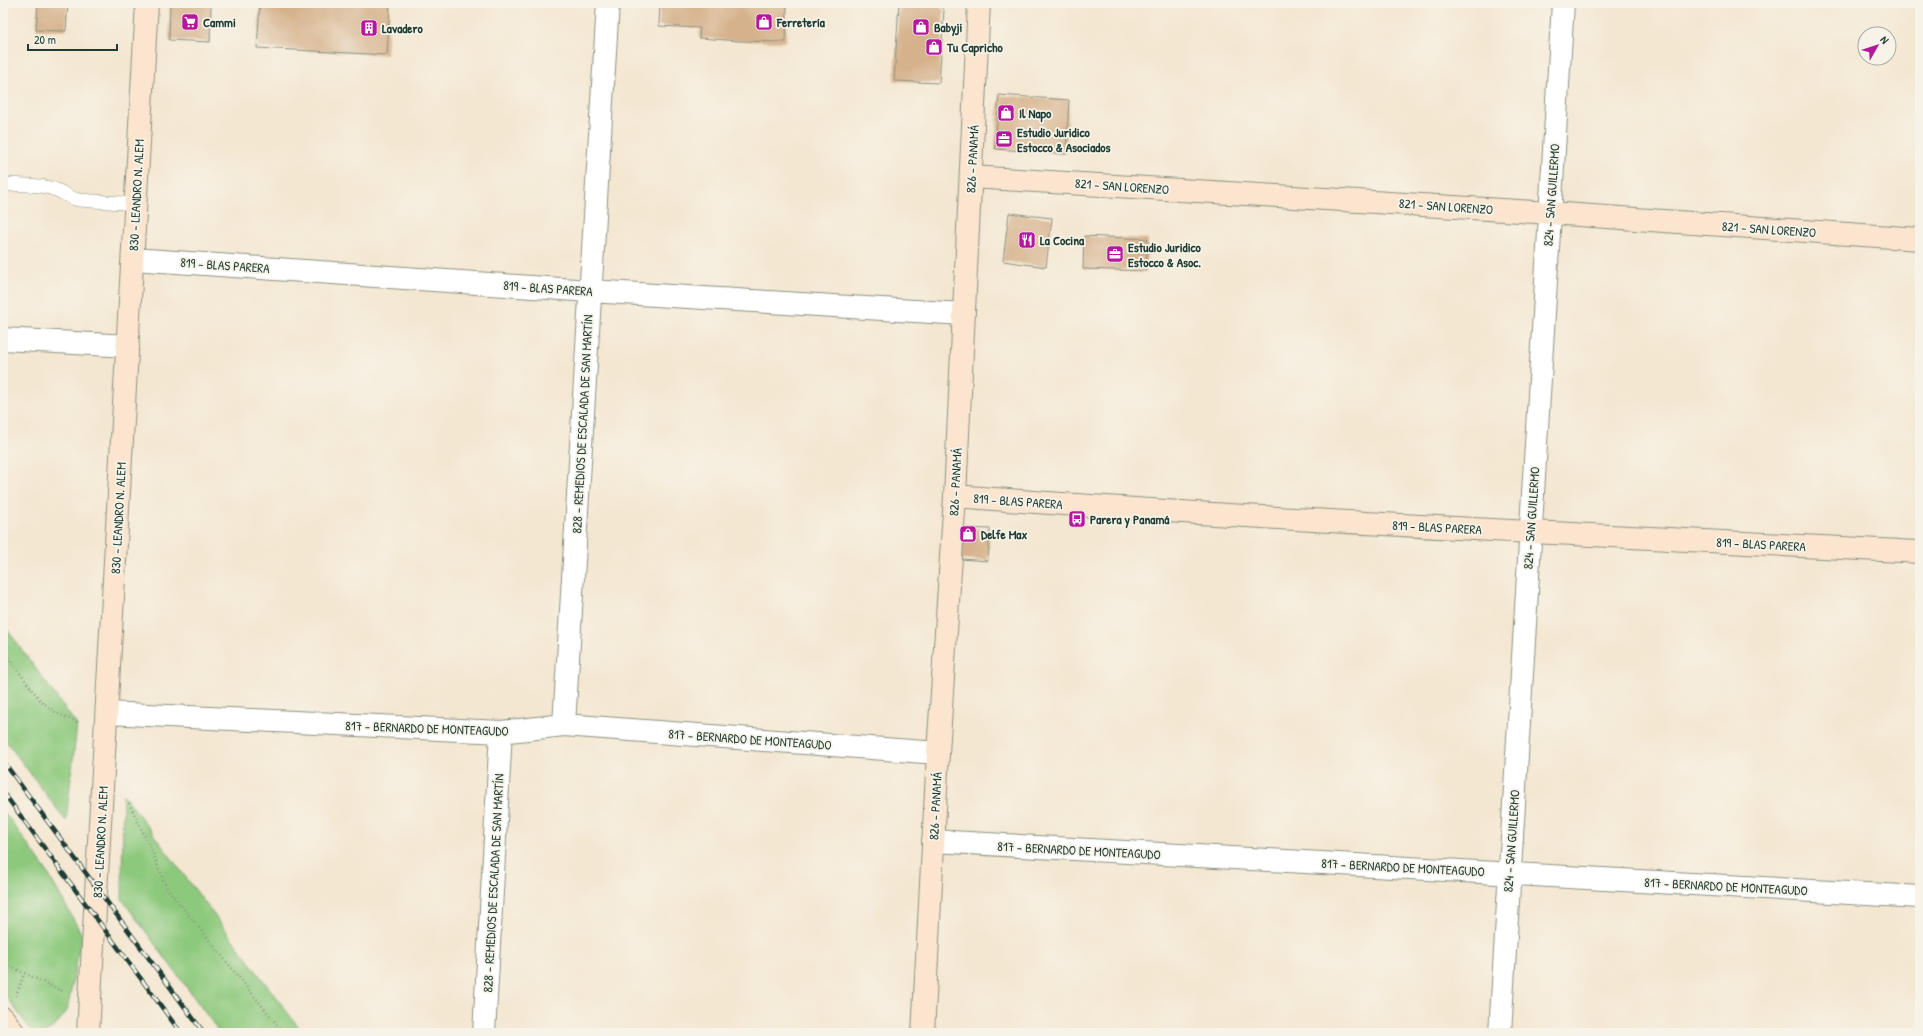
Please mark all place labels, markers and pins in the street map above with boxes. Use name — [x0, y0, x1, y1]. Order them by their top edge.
supermarket icon: Cammi — [180, 12, 200, 32]
shop icon: Ferretería — [754, 12, 774, 32]
place label: Cammi — [203, 13, 236, 31]
place label: Ferretería — [776, 13, 826, 31]
shop icon: Babyji — [911, 17, 931, 37]
building icon: Lavadero — [359, 18, 379, 38]
place label: Babyji — [934, 18, 963, 37]
place label: Lavadero — [382, 19, 423, 37]
shop icon: Tu Capricho — [924, 37, 944, 57]
place label: Tu Capricho — [946, 38, 1003, 57]
shop icon: Il Napo — [996, 103, 1016, 123]
place label: Il Napo — [1019, 104, 1052, 123]
place label: Estudio Juridico Estocco & Asociados — [1017, 123, 1111, 156]
office icon: Estudio Juridico Estocco & Asociados — [994, 129, 1014, 149]
restaurant icon: La Cocina — [1017, 230, 1037, 250]
place label: La Cocina — [1040, 231, 1085, 249]
place label: Estudio Juridico Estocco & Asoc. — [1128, 238, 1202, 271]
office icon: Estudio Juridico Estocco & Asoc. — [1105, 244, 1125, 264]
bus stop icon: Parera y Panamá — [1067, 509, 1087, 529]
place label: Parera y Panamá — [1090, 510, 1170, 529]
shop icon: Delfe Max — [958, 524, 978, 544]
place label: Delfe Max — [981, 525, 1027, 543]

